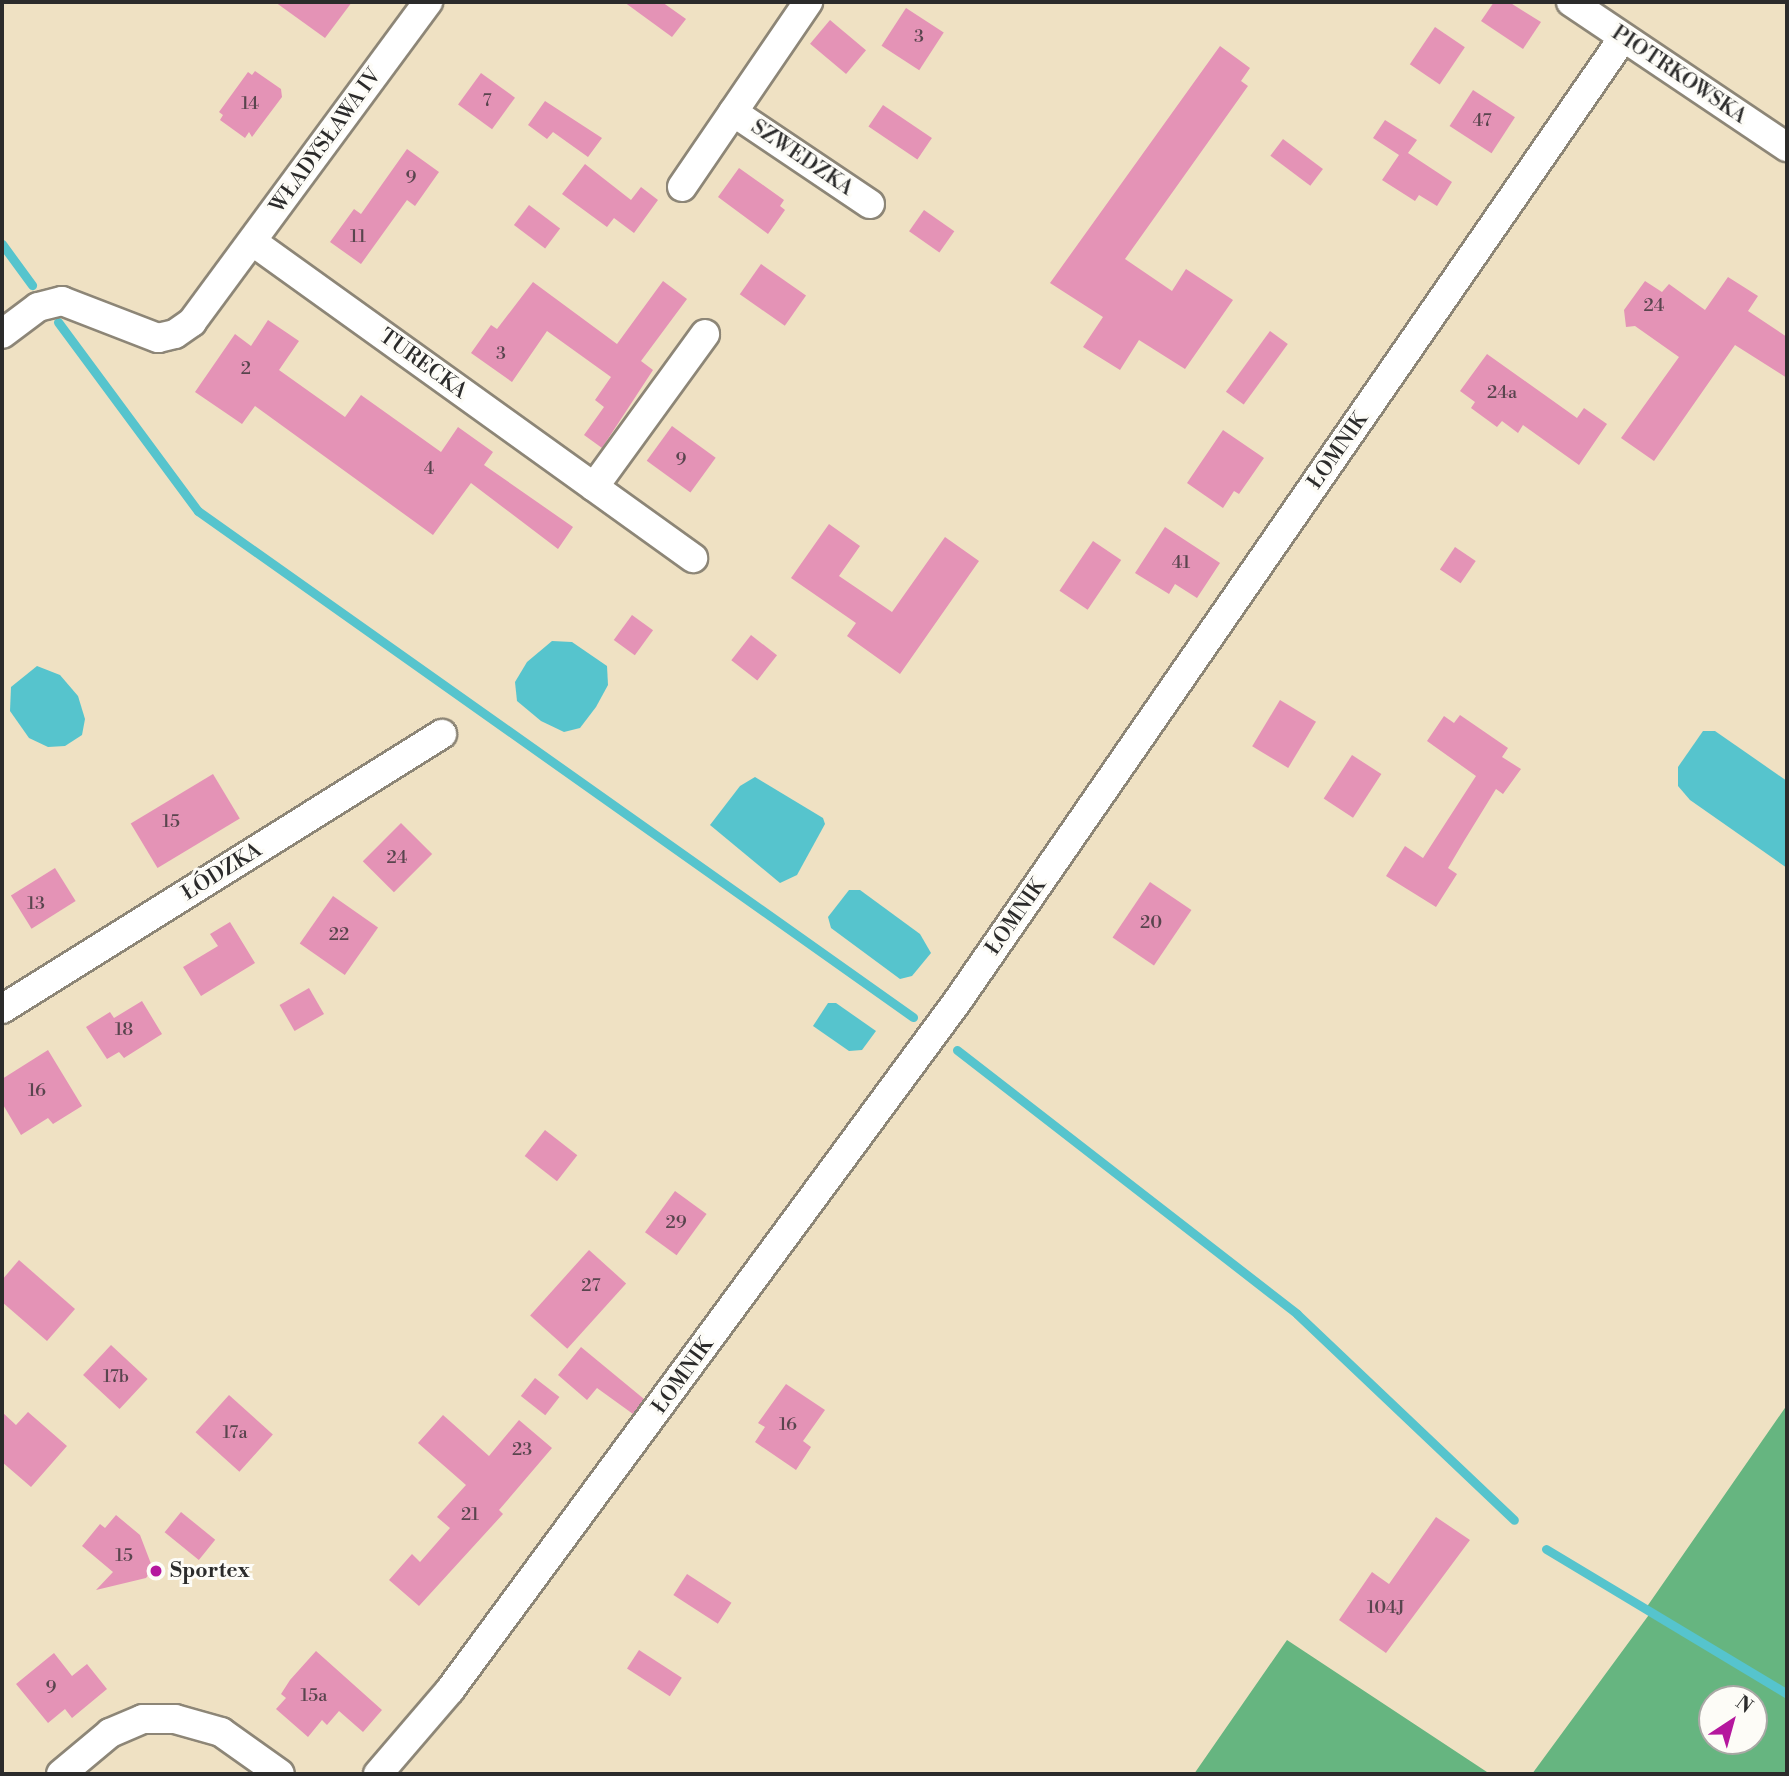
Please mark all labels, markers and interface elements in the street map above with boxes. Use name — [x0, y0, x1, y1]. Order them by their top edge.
street label: PIOTRKOWSKA — [1607, 21, 1751, 129]
house number: 3 — [914, 26, 924, 48]
street label: WŁADYSŁAWA IV — [265, 64, 387, 218]
house number: 7 — [482, 90, 492, 112]
house number: 14 — [241, 93, 259, 115]
house number: 47 — [1472, 110, 1492, 132]
street label: SZWEDZKA — [746, 115, 858, 201]
house number: 9 — [406, 167, 416, 189]
house number: 11 — [350, 226, 366, 248]
house number: 24 — [1643, 295, 1665, 317]
street label: TURECKA — [374, 324, 472, 404]
house number: 3 — [496, 343, 506, 365]
house number: 2 — [241, 358, 251, 380]
house number: 24a — [1487, 382, 1517, 404]
street label: ŁOMNIK — [1303, 408, 1373, 494]
house number: 9 — [676, 449, 686, 471]
house number: 4 — [424, 458, 434, 480]
house number: 41 — [1172, 552, 1190, 574]
house number: 15 — [162, 811, 180, 833]
street label: ŁÓDZKA — [178, 838, 266, 906]
house number: 24 — [386, 847, 408, 869]
street label: ŁOMNIK — [981, 874, 1051, 960]
house number: 13 — [27, 893, 45, 915]
house number: 20 — [1140, 912, 1162, 934]
house number: 22 — [329, 924, 349, 946]
house number: 18 — [115, 1019, 133, 1041]
house number: 16 — [28, 1080, 46, 1102]
house number: 29 — [665, 1212, 687, 1234]
house number: 27 — [581, 1275, 601, 1297]
street label: ŁOMNIK — [647, 1333, 719, 1419]
house number: 17b — [103, 1366, 129, 1388]
house number: 16 — [779, 1414, 797, 1436]
house number: 17a — [222, 1422, 248, 1444]
house number: 23 — [512, 1439, 532, 1461]
house number: 21 — [461, 1504, 479, 1526]
house number: 15 — [115, 1545, 133, 1567]
place label: Sportex — [170, 1558, 250, 1584]
marker: Sportex — [148, 1563, 164, 1579]
house number: 104J — [1367, 1597, 1405, 1619]
house number: 9 — [46, 1677, 56, 1699]
house number: 15a — [301, 1685, 327, 1707]
north arrow — [1698, 1685, 1768, 1755]
text: N — [1731, 1691, 1757, 1719]

